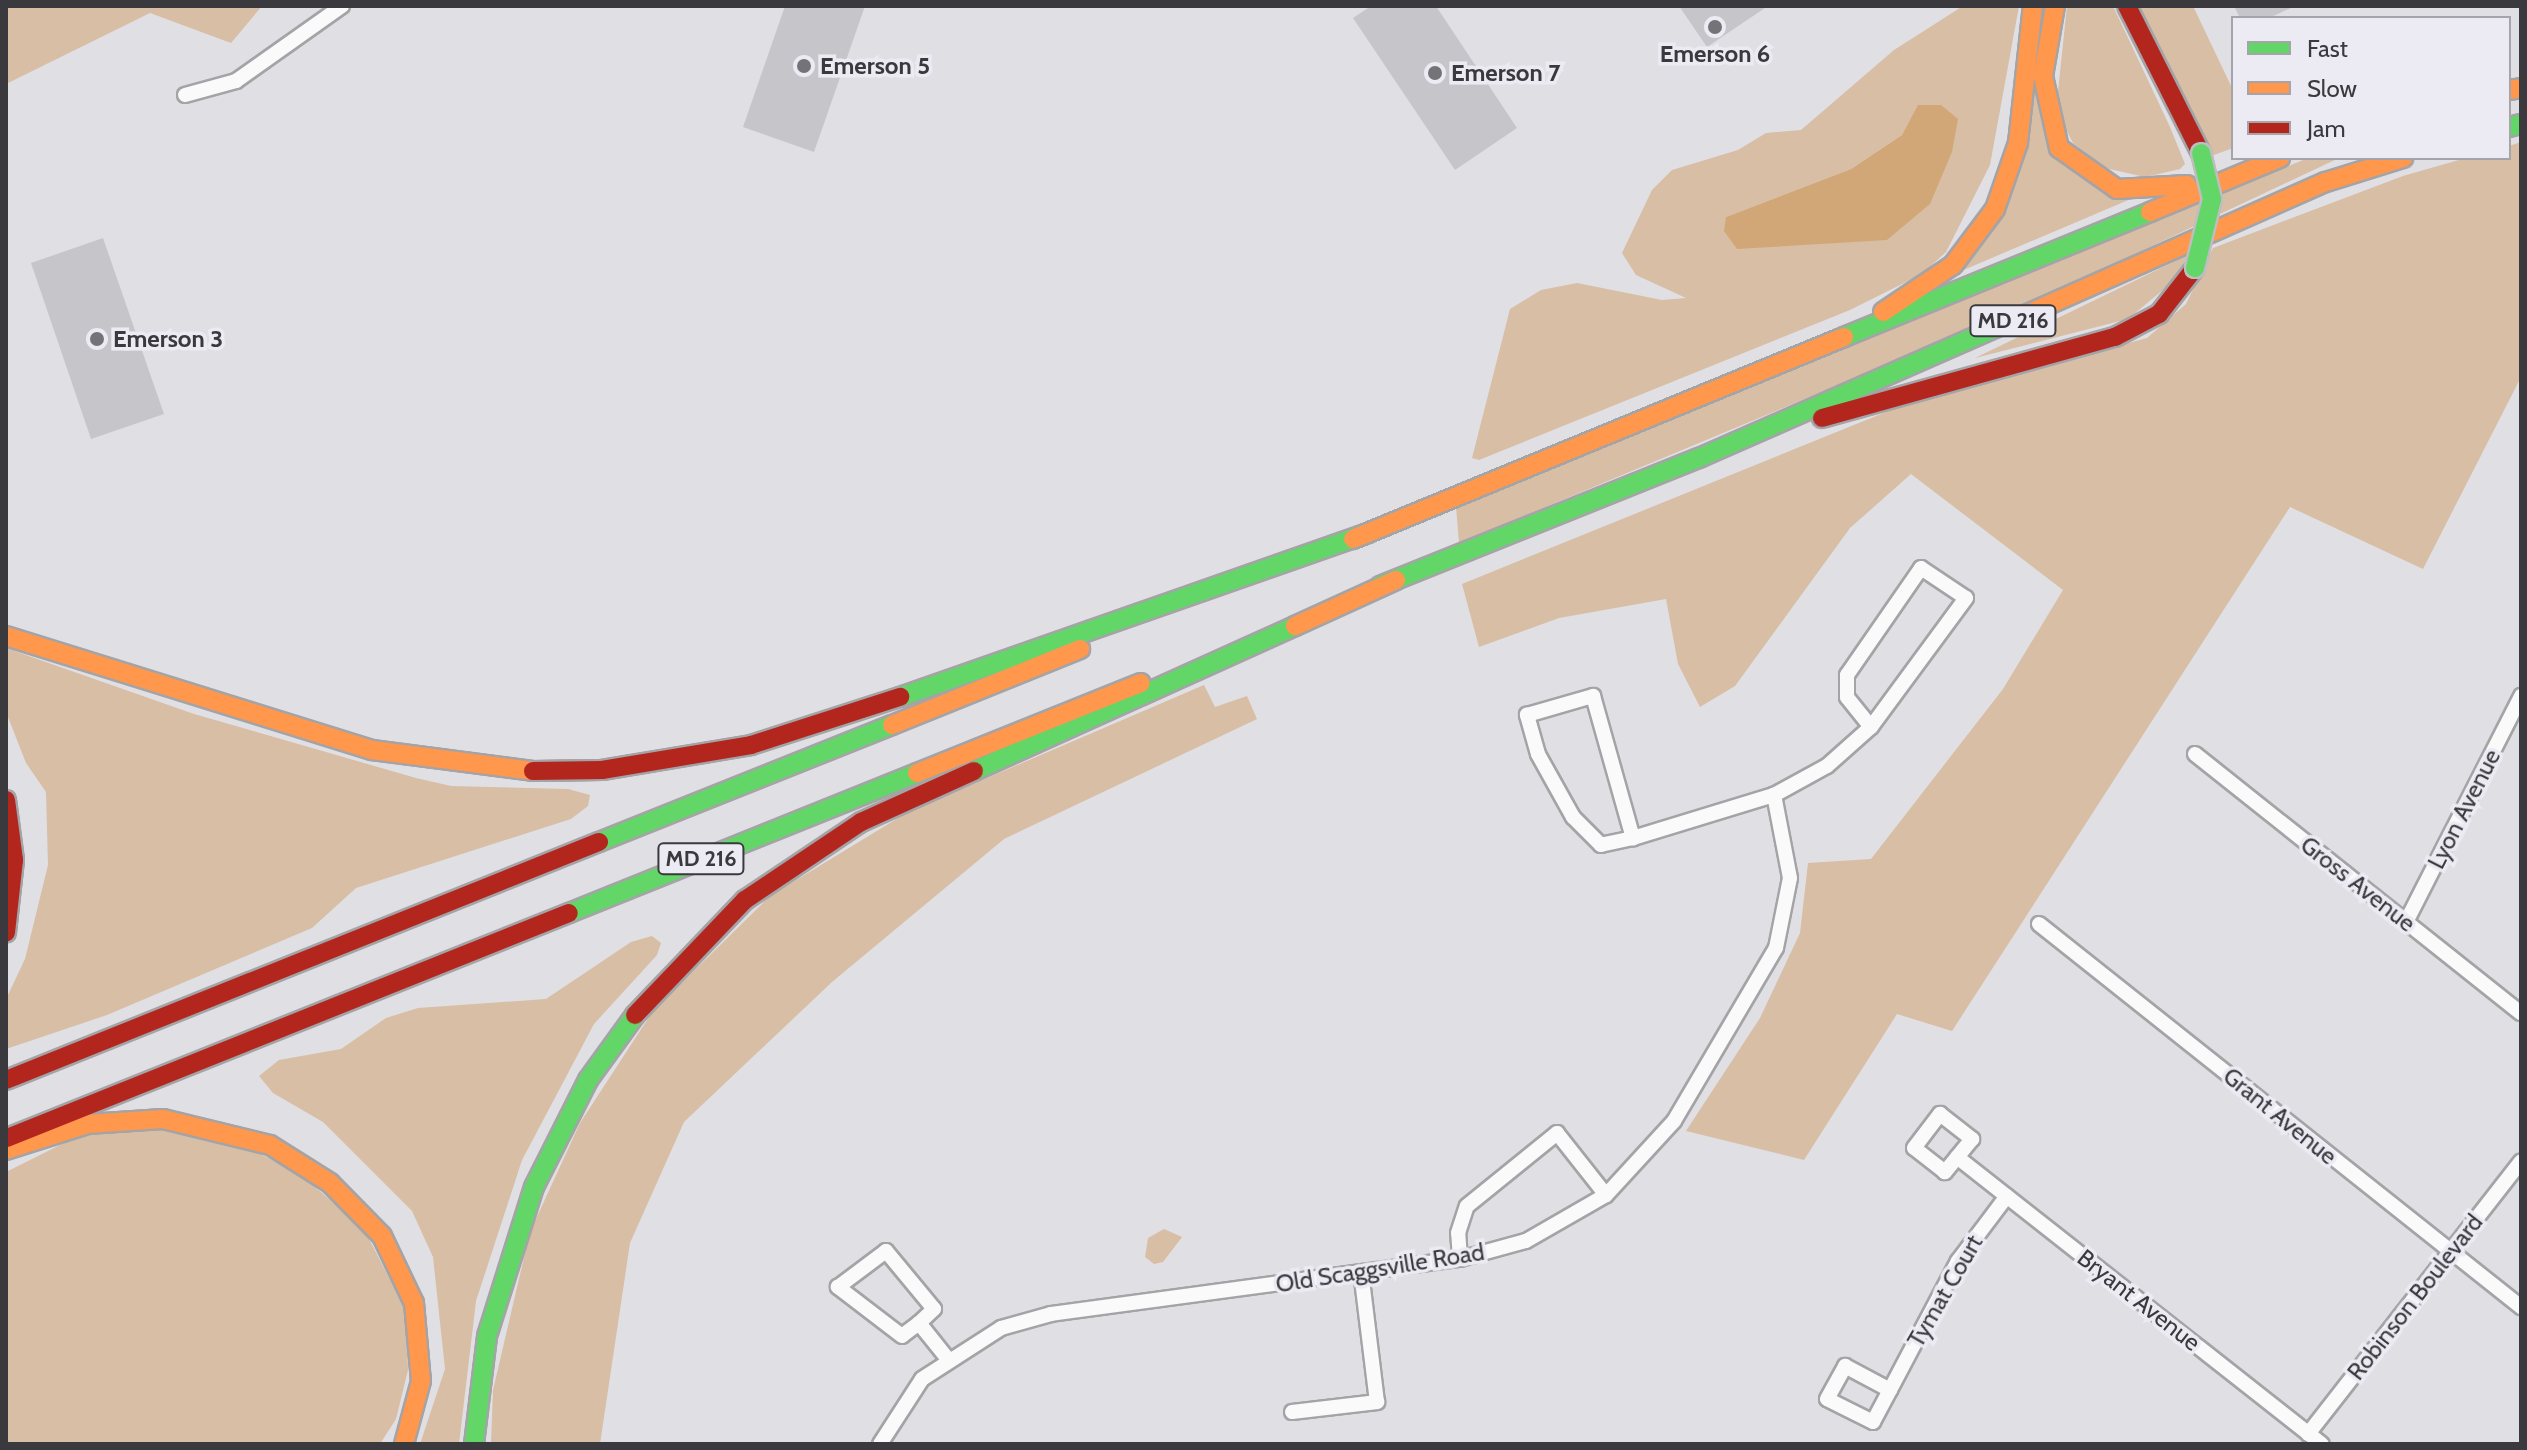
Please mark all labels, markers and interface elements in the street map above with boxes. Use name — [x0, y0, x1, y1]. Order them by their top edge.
legend — [2231, 16, 2511, 160]
marker: Emerson 6 — [1706, 18, 1724, 36]
text: Fast — [2307, 34, 2348, 63]
place label: Emerson 6 — [1660, 40, 1770, 68]
place label: Emerson 5 — [820, 52, 930, 80]
marker: Emerson 5 — [795, 57, 813, 75]
place label: Emerson 7 — [1451, 59, 1560, 87]
marker: Emerson 7 — [1426, 64, 1444, 82]
text: Slow — [2307, 74, 2357, 103]
text: Jam — [2307, 114, 2345, 143]
road number: MD 216 — [1969, 303, 2057, 339]
place label: Emerson 3 — [113, 325, 223, 353]
marker: Emerson 3 — [88, 330, 106, 348]
street label: Lyon Avenue — [2422, 744, 2506, 874]
street label: Gross Avenue — [2295, 830, 2421, 938]
road number: MD 216 — [657, 841, 745, 877]
street label: Grant Avenue — [2217, 1061, 2343, 1171]
street label: Robinson Boulevard — [2341, 1208, 2489, 1386]
street label: Tymat Court — [1901, 1230, 1989, 1352]
street label: Old Scaggsville Road — [1274, 1237, 1486, 1299]
street label: Bryant Avenue — [2072, 1243, 2206, 1357]

